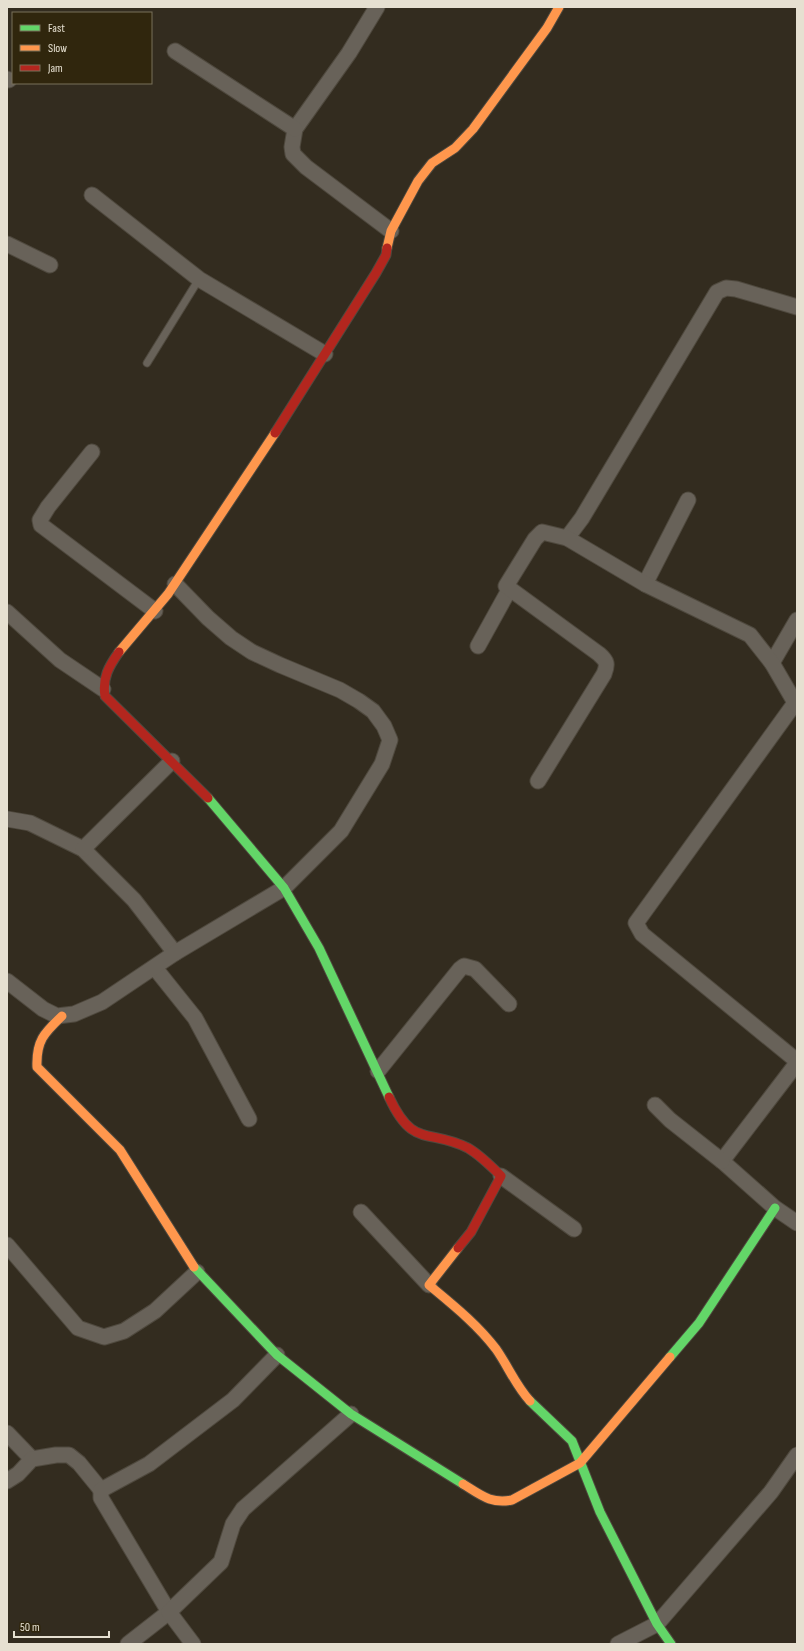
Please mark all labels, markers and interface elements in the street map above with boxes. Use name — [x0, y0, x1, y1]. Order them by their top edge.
legend — [12, 12, 152, 84]
text: Fast — [48, 21, 65, 36]
text: Slow — [48, 41, 67, 56]
text: Jam — [47, 61, 63, 76]
scale bar — [14, 1613, 109, 1639]
text: 50 m — [20, 1620, 40, 1635]

